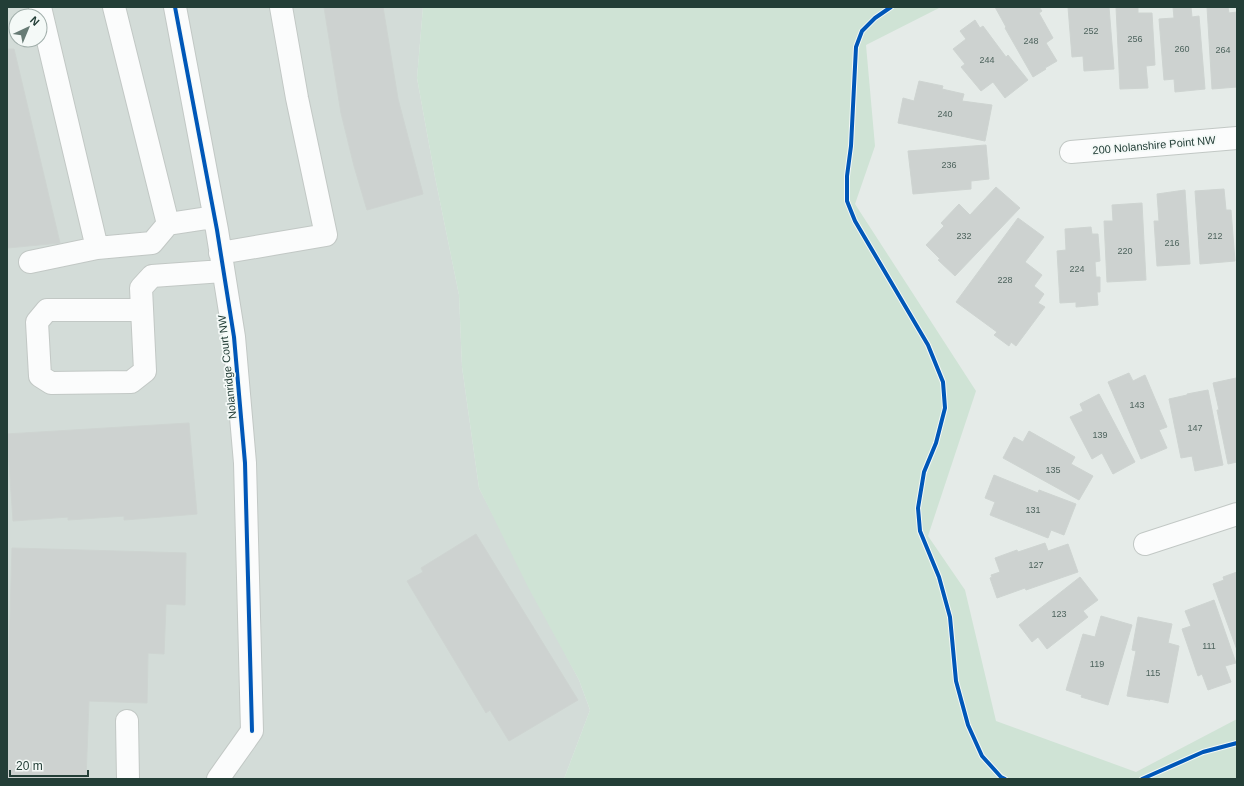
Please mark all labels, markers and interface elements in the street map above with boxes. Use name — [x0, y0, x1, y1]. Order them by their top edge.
north arrow — [8, 8, 48, 48]
text: N — [28, 14, 42, 28]
house number: 252 — [1083, 26, 1099, 36]
house number: 256 — [1127, 34, 1143, 44]
house number: 248 — [1023, 36, 1039, 46]
house number: 260 — [1174, 44, 1190, 54]
house number: 264 — [1215, 45, 1231, 55]
house number: 244 — [979, 55, 995, 65]
house number: 240 — [937, 109, 953, 119]
street label: 200 Nolanshire Point NW — [1092, 134, 1217, 156]
house number: 236 — [941, 160, 957, 170]
house number: 232 — [956, 231, 972, 241]
house number: 212 — [1207, 231, 1223, 241]
house number: 216 — [1164, 238, 1180, 248]
house number: 220 — [1117, 246, 1133, 256]
house number: 224 — [1069, 264, 1085, 274]
house number: 228 — [997, 275, 1013, 285]
street label: Nolanridge Court NW — [216, 314, 238, 420]
house number: 143 — [1129, 400, 1145, 410]
house number: 147 — [1187, 423, 1203, 433]
house number: 139 — [1092, 430, 1108, 440]
house number: 135 — [1045, 465, 1061, 475]
house number: 131 — [1025, 505, 1041, 515]
house number: 127 — [1028, 560, 1044, 570]
house number: 123 — [1051, 609, 1067, 619]
house number: 111 — [1202, 641, 1216, 651]
house number: 119 — [1090, 659, 1104, 669]
house number: 115 — [1146, 668, 1160, 678]
scale bar — [10, 752, 88, 778]
text: 20 m — [16, 759, 43, 773]

